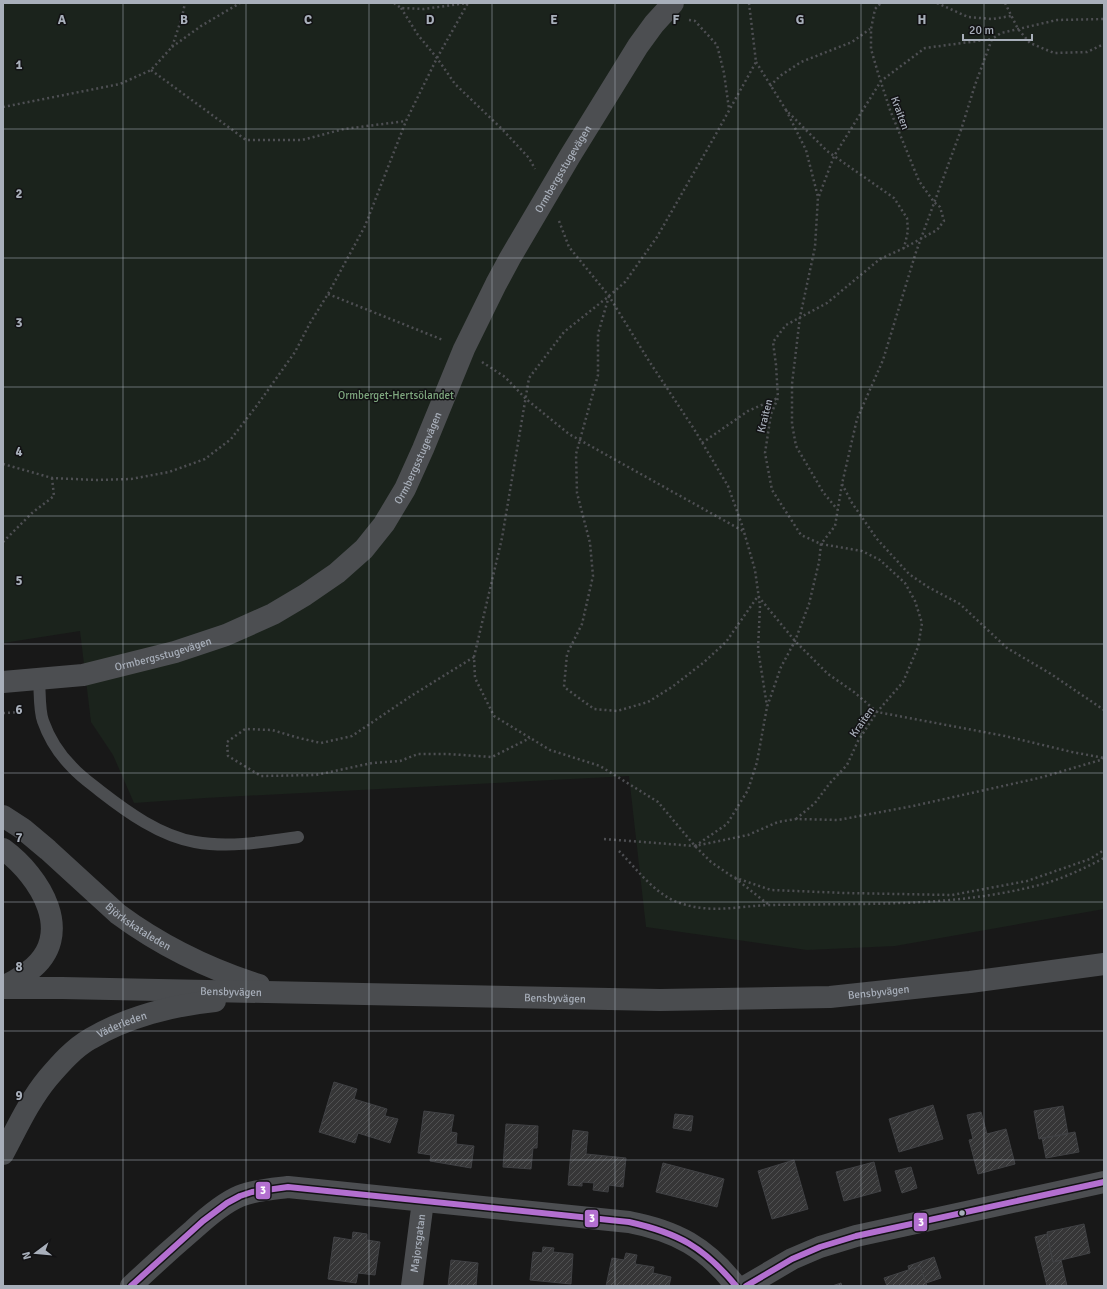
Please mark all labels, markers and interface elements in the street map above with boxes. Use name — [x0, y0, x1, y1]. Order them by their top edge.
text: A — [58, 12, 67, 28]
text: B — [180, 12, 188, 28]
text: C — [304, 12, 312, 28]
text: D — [426, 12, 435, 28]
text: E — [550, 12, 558, 28]
text: F — [673, 12, 680, 28]
text: G — [796, 12, 804, 28]
text: H — [918, 12, 926, 28]
scale bar — [963, 16, 1032, 42]
text: 20 m — [969, 23, 994, 38]
text: 1 — [15, 57, 23, 73]
street label: Kraiten — [888, 95, 912, 131]
street label: Ormbergsstugevägen — [532, 123, 594, 215]
text: 2 — [15, 186, 23, 202]
text: 3 — [15, 315, 23, 331]
park label: Ormberget-Hertsölandet — [338, 389, 454, 402]
street label: Kraiten — [755, 398, 775, 434]
street label: Ormbergsstugevägen — [391, 410, 444, 506]
text: 4 — [15, 444, 23, 460]
text: 5 — [15, 573, 23, 589]
street label: Ormbergsstugevägen — [113, 634, 213, 673]
text: 6 — [15, 702, 23, 718]
street label: Kraiten — [847, 704, 877, 740]
text: 7 — [15, 830, 23, 846]
street label: Björkskataleden — [103, 899, 173, 953]
text: 8 — [15, 959, 23, 975]
street label: Bensbyvägen — [847, 982, 910, 1002]
street label: Bensbyvägen — [200, 984, 262, 999]
street label: Bensbyvägen — [524, 991, 586, 1005]
street label: Väderleden — [94, 1008, 148, 1041]
text: 9 — [15, 1088, 23, 1104]
line badge: 3 — [255, 1181, 271, 1200]
text: 3 — [260, 1184, 266, 1197]
unlabelled marker — [957, 1208, 967, 1218]
line badge: 3 — [584, 1209, 599, 1228]
text: 3 — [589, 1212, 595, 1225]
line badge: 3 — [913, 1212, 928, 1232]
street label: Majorsgatan — [407, 1213, 428, 1273]
text: 3 — [918, 1216, 924, 1229]
north arrow — [16, 1233, 56, 1273]
text: N — [20, 1250, 34, 1261]

